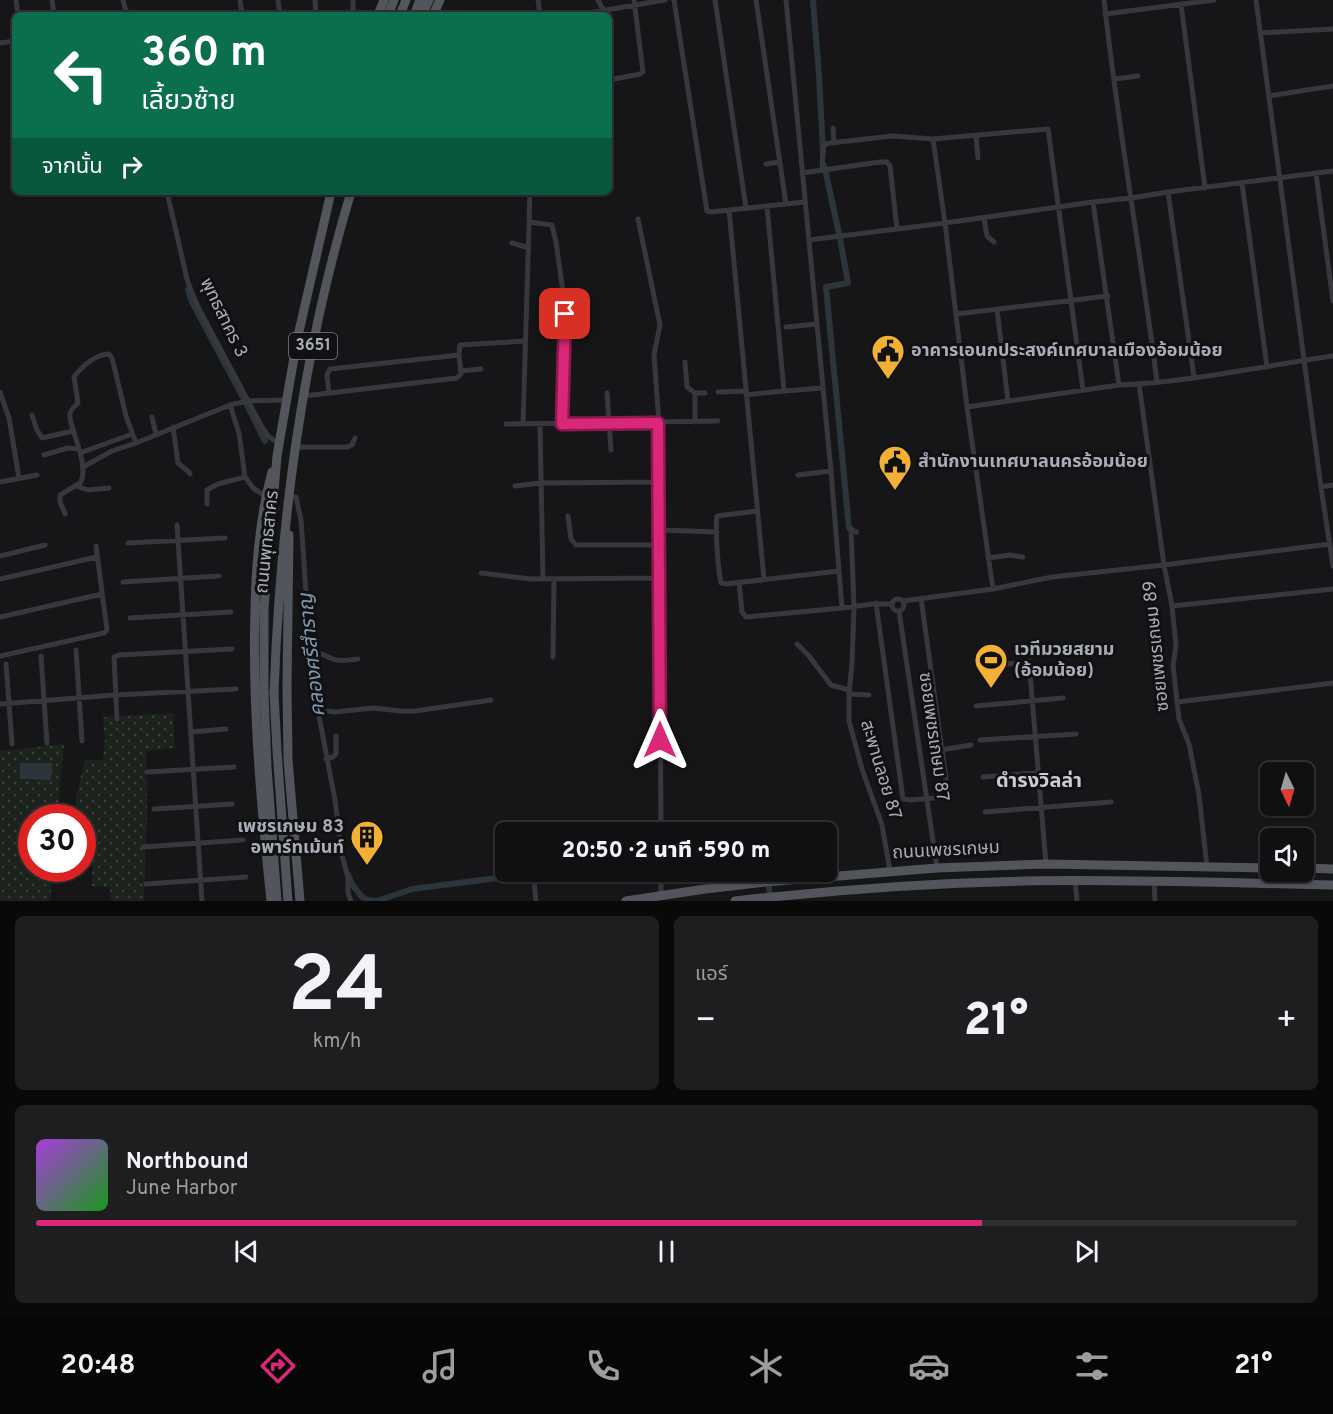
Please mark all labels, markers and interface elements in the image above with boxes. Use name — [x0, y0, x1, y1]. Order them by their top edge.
text: 360 m — [141, 28, 267, 81]
icon: left — [42, 36, 120, 114]
text: เลี้ยวซ้าย — [141, 85, 235, 119]
icon: right — [115, 150, 148, 183]
text: จากนั้น — [42, 154, 103, 181]
street label: พุทธสาคร 3 — [194, 274, 252, 362]
pin — [539, 288, 590, 339]
icon: arrive — [548, 297, 581, 330]
road number: 3651 — [289, 333, 337, 359]
public building icon: อาคารเอนกประสงค์เทศบาลเมืองอ้อมน้อย — [870, 333, 906, 380]
place label: อาคารเอนกประสงค์เทศบาลเมืองอ้อมน้อย — [911, 340, 1223, 363]
public building icon: สำนักงานเทศบาลนครอ้อมน้อย — [877, 444, 913, 491]
place label: สำนักงานเทศบาลนครอ้อมน้อย — [918, 451, 1148, 474]
street label: ถนนพุทธสาคร — [251, 489, 285, 595]
street label: ซอยเพชรเกษม 89 — [1139, 579, 1175, 713]
water label: คลองศรีสำราญ — [293, 590, 332, 718]
place label: เวทีมวยสยาม (อ้อมน้อย) — [1014, 639, 1114, 683]
sports icon: เวทีมวยสยาม (อ้อมน้อย) — [973, 642, 1009, 689]
street label: ซอยเพชรเกษม 87 — [913, 671, 953, 803]
position arrow — [628, 708, 692, 772]
street label: สะพานลอย 87 — [854, 717, 906, 823]
north arrow — [1260, 762, 1314, 816]
map controls — [1260, 762, 1314, 882]
district label: ดำรงวิลล่า — [996, 769, 1082, 795]
speed limit sign: 30 — [18, 804, 96, 882]
place label: เพชรเกษม 83 อพาร์ทเม้นท์ — [237, 816, 344, 860]
building icon: เพชรเกษม 83 อพาร์ทเม้นท์ — [349, 819, 385, 866]
button: sound — [1260, 828, 1314, 882]
street label: ถนนเพชรเกษม — [892, 837, 1000, 865]
text: 20:50 · 2 นาที · 590 m — [562, 838, 770, 865]
text: 24 — [288, 940, 386, 1039]
text: แอร์ — [695, 962, 727, 988]
text: 21° — [964, 994, 1028, 1051]
text: − — [695, 1001, 716, 1043]
text: + — [1276, 1001, 1297, 1043]
text: km/h — [313, 1029, 361, 1055]
text: Northbound — [126, 1149, 249, 1176]
text: June Harbor — [126, 1176, 238, 1202]
icon: previous — [230, 1235, 263, 1268]
icon: pause — [650, 1235, 683, 1268]
icon: next — [1070, 1235, 1103, 1268]
icon: directions — [257, 1345, 299, 1387]
icon: music — [419, 1345, 461, 1387]
icon: phone — [582, 1345, 624, 1387]
icon: climate — [745, 1345, 787, 1387]
icon: car — [908, 1345, 950, 1387]
icon: filters — [1071, 1345, 1113, 1387]
text: 20:48 — [60, 1349, 136, 1383]
text: 21° — [1234, 1349, 1273, 1383]

